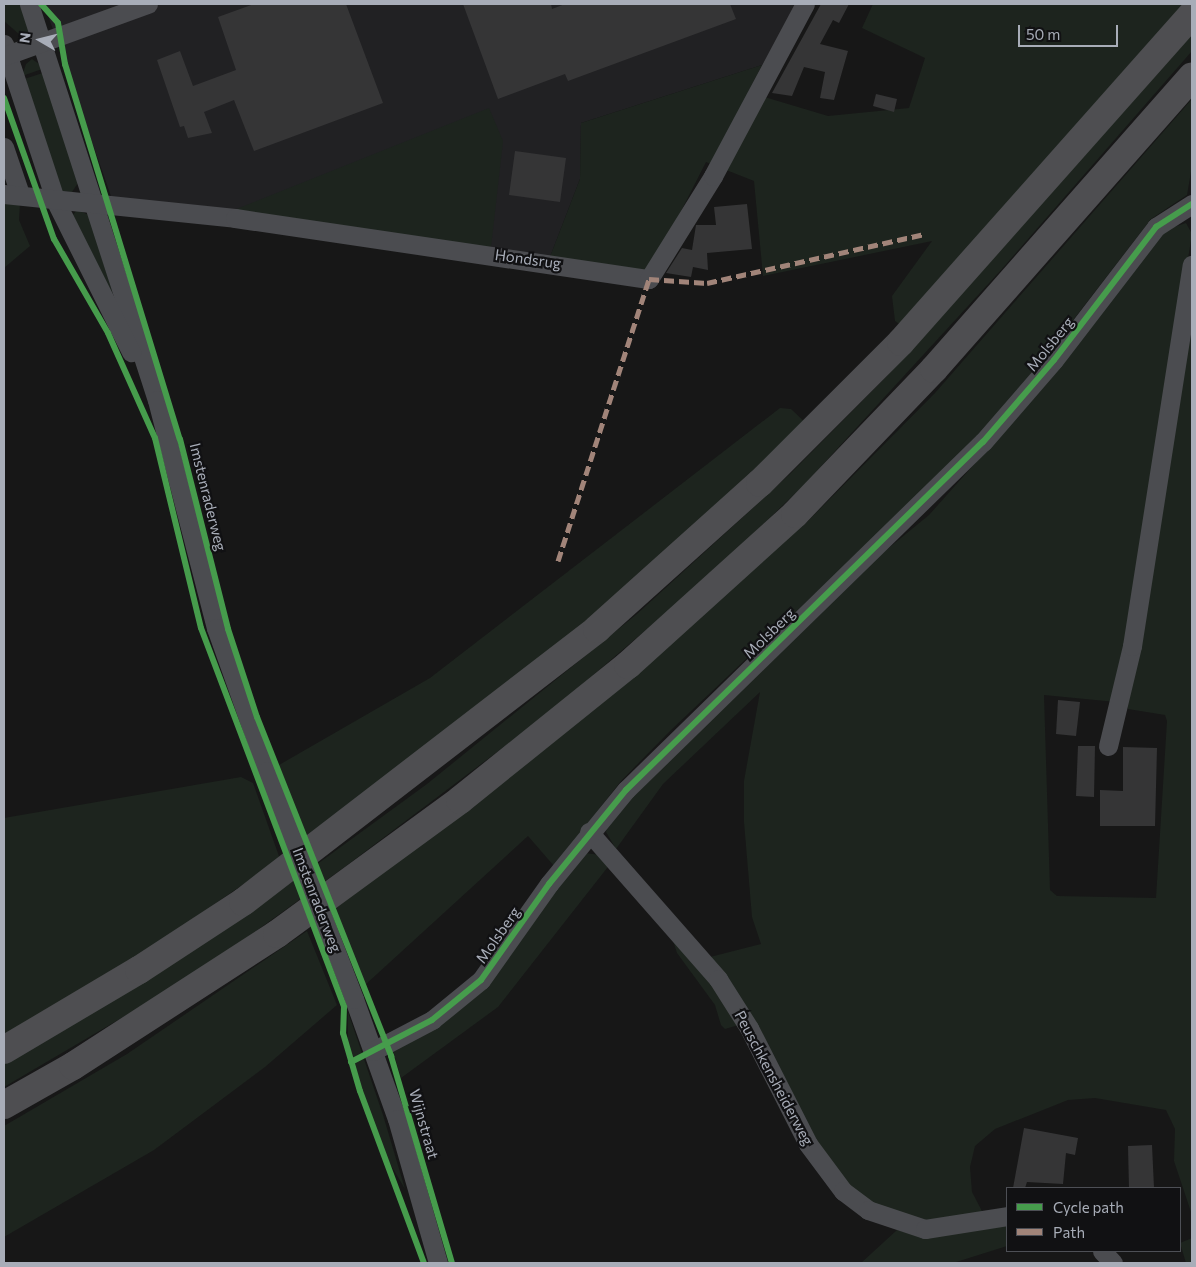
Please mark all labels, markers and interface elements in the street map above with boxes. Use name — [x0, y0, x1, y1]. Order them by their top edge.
north arrow — [15, 15, 65, 65]
scale bar — [1021, 15, 1121, 47]
text: 50 m — [1026, 25, 1060, 43]
text: N — [16, 31, 34, 44]
street label: Hondsrug — [494, 245, 562, 273]
street label: Molsberg — [1023, 313, 1077, 375]
street label: Imstenraderweg — [186, 441, 230, 553]
street label: Molsberg — [739, 604, 799, 662]
street label: Imstenraderweg — [289, 845, 345, 955]
street label: Molsberg — [472, 903, 524, 967]
street label: Peuschkensheiderweg — [731, 1008, 817, 1148]
street label: Wijnstraat — [405, 1087, 443, 1161]
legend — [1006, 1187, 1181, 1252]
text: Cycle path — [1053, 1198, 1124, 1216]
text: Path — [1053, 1223, 1085, 1241]

